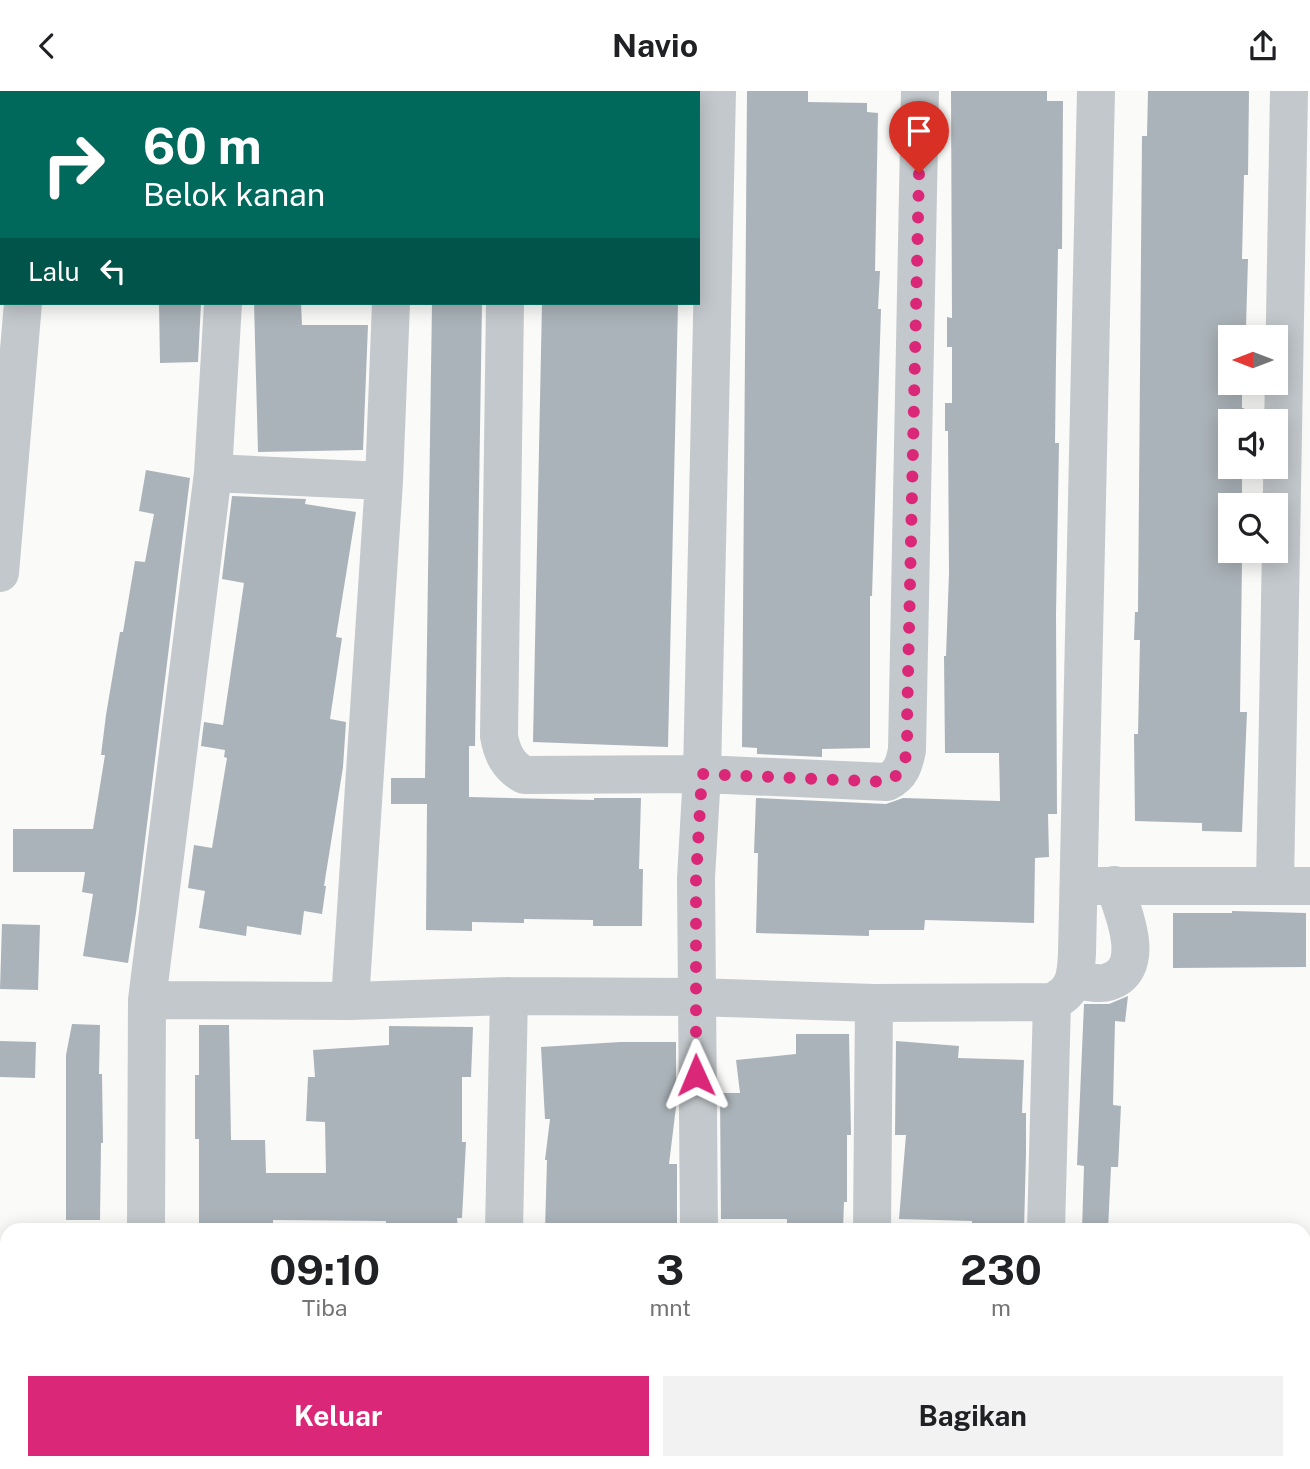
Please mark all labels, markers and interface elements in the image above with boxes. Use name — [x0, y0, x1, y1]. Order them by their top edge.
icon: back — [28, 27, 66, 65]
text: Navio — [612, 27, 698, 64]
icon: share — [1244, 27, 1282, 65]
pin — [889, 101, 949, 173]
icon: arrive — [900, 112, 938, 150]
text: 60 m — [143, 117, 262, 175]
icon: right — [28, 119, 119, 210]
text: Belok kanan — [143, 176, 325, 213]
icon: left — [94, 252, 132, 290]
text: Lalu — [28, 256, 80, 287]
north arrow — [1218, 325, 1288, 395]
map controls — [1218, 325, 1288, 563]
button: sound — [1218, 409, 1288, 479]
button: search — [1218, 493, 1288, 563]
position arrow — [659, 1038, 733, 1112]
text: 09:10 — [269, 1245, 380, 1294]
text: 3 — [656, 1245, 684, 1294]
text: 230 — [960, 1245, 1042, 1294]
text: Tiba — [302, 1294, 348, 1321]
text: mnt — [649, 1294, 691, 1321]
text: m — [991, 1294, 1011, 1321]
button: Keluar — [28, 1376, 649, 1456]
button: Bagikan — [663, 1376, 1283, 1456]

